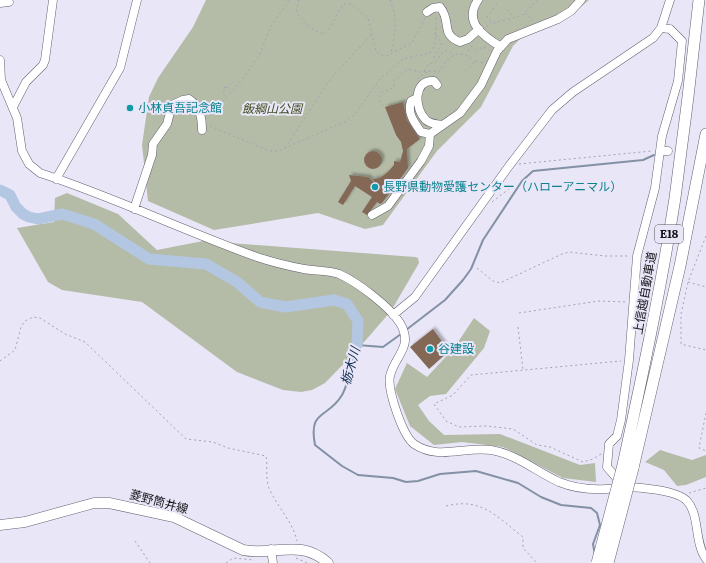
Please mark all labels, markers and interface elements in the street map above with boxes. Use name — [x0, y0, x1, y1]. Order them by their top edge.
place label: 小林貞吾記念館 — [138, 98, 222, 116]
park label: 飯綱山公園 — [242, 99, 304, 117]
marker: 小林貞吾記念館 — [125, 103, 135, 113]
place label: 長野県動物愛護センター（ハローアニマル） — [383, 177, 622, 195]
marker: 長野県動物愛護センター（ハローアニマル） — [370, 182, 380, 192]
road number: E18 — [655, 225, 683, 243]
street label: 上信越自動車道 — [628, 250, 660, 336]
place label: 谷建設 — [438, 339, 474, 357]
water label: 栃木川 — [335, 343, 365, 387]
marker: 谷建設 — [425, 344, 435, 354]
street label: 菱野筒井線 — [128, 485, 191, 517]

